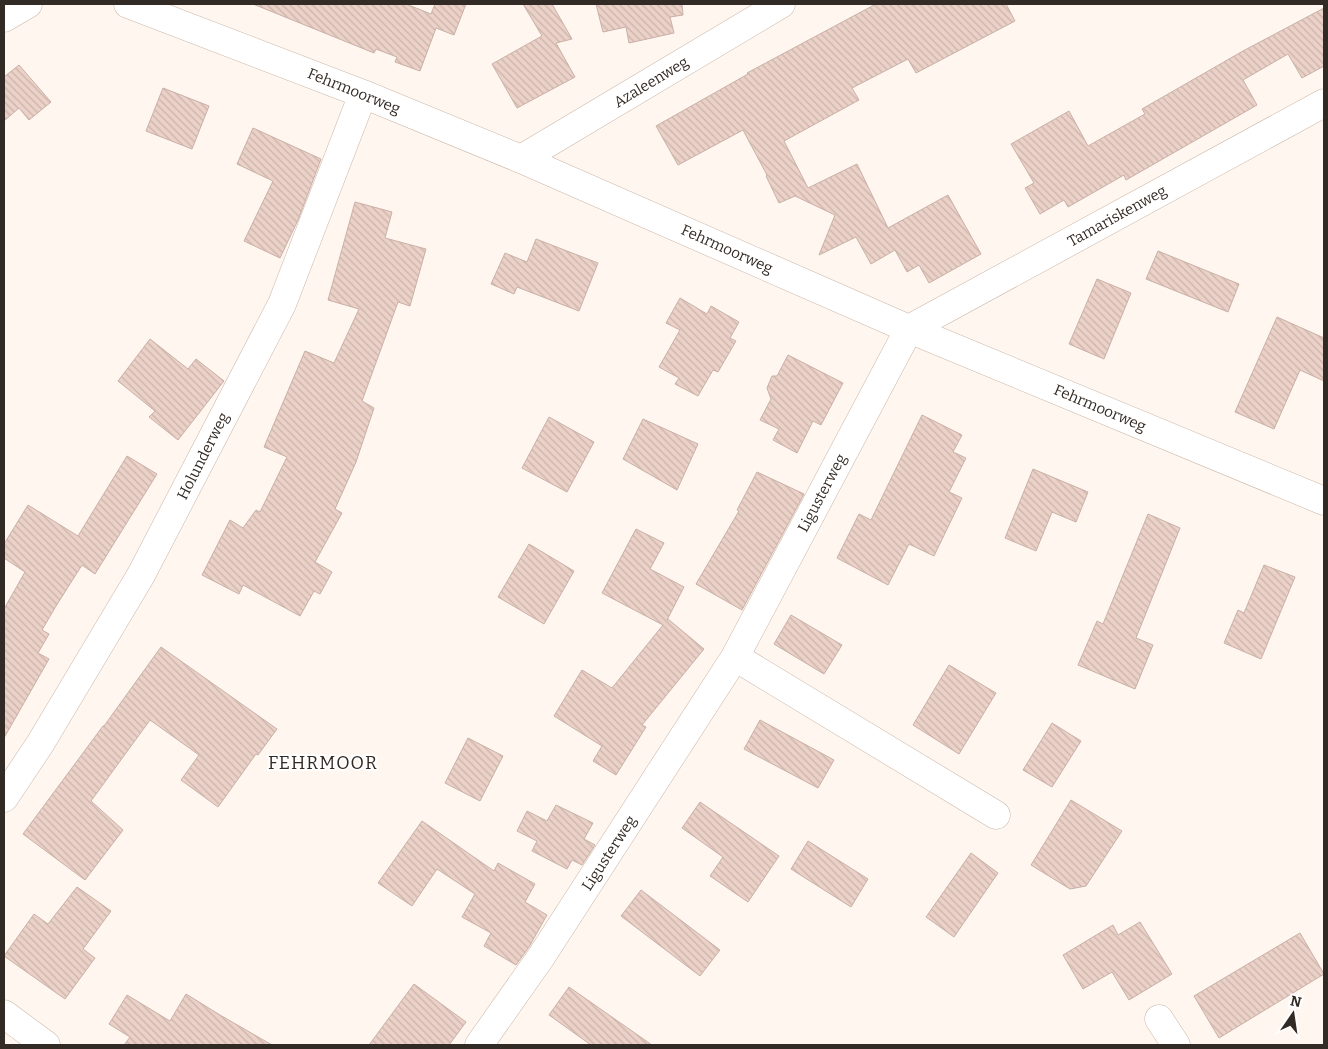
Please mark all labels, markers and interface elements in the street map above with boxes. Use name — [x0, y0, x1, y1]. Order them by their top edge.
street label: Azaleenweg — [610, 53, 692, 111]
street label: Fehrmoorweg — [305, 64, 403, 118]
street label: Tamariskenweg — [1064, 181, 1170, 251]
street label: Fehrmoorweg — [678, 221, 776, 277]
street label: Fehrmoorweg — [1051, 381, 1149, 435]
street label: Holunderweg — [173, 409, 233, 503]
street label: Ligusterweg — [794, 451, 850, 535]
district label: FEHRMOOR — [268, 752, 378, 774]
street label: Ligusterweg — [578, 812, 640, 894]
north arrow — [1268, 989, 1318, 1039]
text: N — [1289, 992, 1303, 1011]

